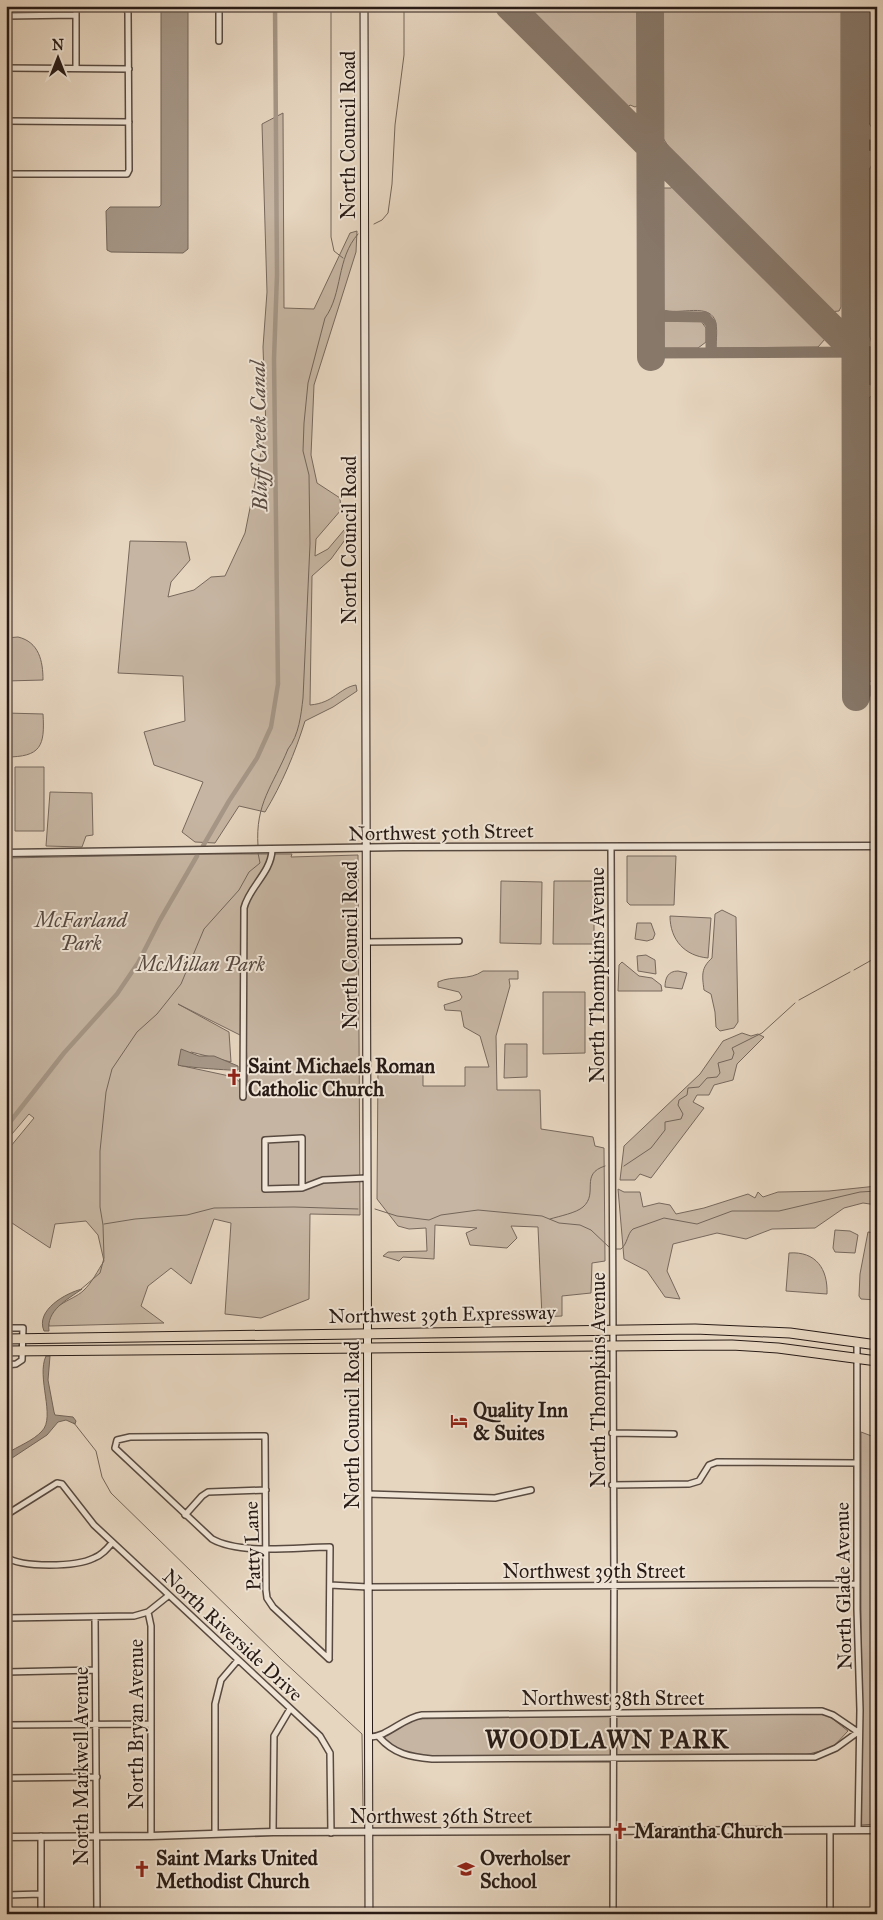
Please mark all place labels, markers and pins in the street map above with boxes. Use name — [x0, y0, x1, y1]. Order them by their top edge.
place label: Saint Michaels Roman Catholic Church — [248, 1054, 435, 1101]
church icon: Saint Michaels Roman Catholic Church — [224, 1067, 244, 1087]
place label: Quality Inn & Suites — [473, 1398, 568, 1445]
hotel icon: Quality Inn & Suites — [449, 1411, 469, 1431]
place label: Marantha Church — [634, 1819, 784, 1843]
church icon: Marantha Church — [610, 1821, 630, 1841]
place label: Saint Marks United Methodist Church — [156, 1846, 319, 1893]
place label: Overholser School — [480, 1846, 570, 1893]
church icon: Saint Marks United Methodist Church — [132, 1859, 152, 1879]
school or university icon: Overholser School — [456, 1859, 476, 1879]

